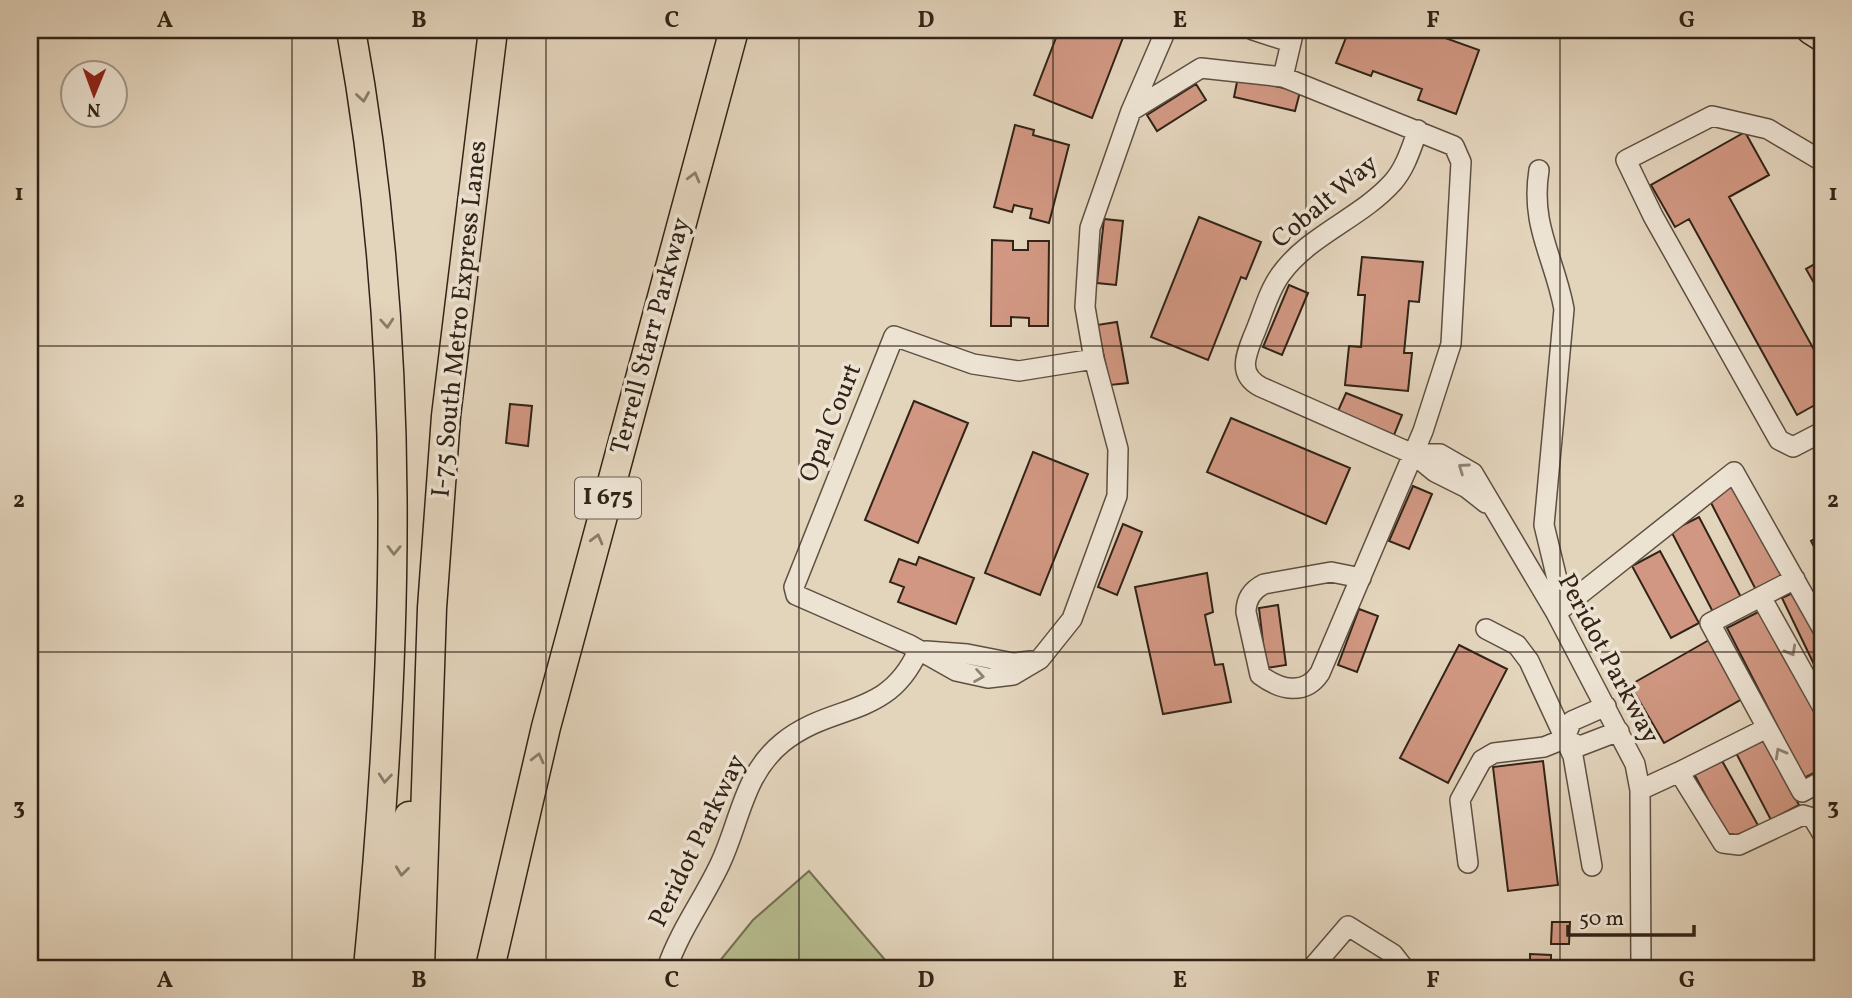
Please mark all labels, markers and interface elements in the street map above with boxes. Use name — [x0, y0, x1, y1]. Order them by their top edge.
text: A — [157, 5, 173, 37]
text: B — [411, 5, 427, 37]
text: C — [665, 5, 679, 37]
text: D — [918, 5, 935, 37]
text: E — [1173, 5, 1187, 37]
text: F — [1426, 5, 1440, 37]
text: G — [1679, 5, 1695, 37]
north arrow — [60, 60, 130, 130]
one-way arrow — [355, 91, 370, 103]
text: N — [86, 96, 101, 122]
street label: I-75 South Metro Express Lanes — [423, 139, 497, 499]
street label: Cobalt Way — [1264, 147, 1386, 257]
one-way arrow — [686, 171, 700, 183]
text: 1 — [14, 178, 24, 210]
text: 1 — [1828, 178, 1838, 210]
street label: Terrell Starr Parkway — [602, 214, 700, 458]
one-way arrow — [379, 318, 394, 329]
street label: Opal Court — [791, 358, 871, 488]
one-way arrow — [1458, 463, 1471, 476]
road number: I 675 — [575, 477, 641, 518]
text: 2 — [13, 485, 25, 517]
text: 2 — [1827, 485, 1839, 517]
one-way arrow — [589, 533, 603, 545]
one-way arrow — [386, 546, 402, 556]
street label: Peridot Parkway — [1548, 568, 1668, 750]
one-way arrow — [1783, 644, 1796, 657]
one-way arrow — [973, 668, 985, 683]
one-way arrow — [1775, 747, 1788, 760]
street label: Peridot Parkway — [641, 749, 755, 933]
one-way arrow — [530, 753, 544, 765]
one-way arrow — [378, 772, 393, 783]
text: 3 — [13, 792, 25, 824]
text: 3 — [1827, 792, 1839, 824]
one-way arrow — [395, 865, 410, 877]
scale bar — [1568, 893, 1694, 937]
text: 50 m — [1579, 905, 1624, 934]
text: A — [157, 965, 173, 997]
text: B — [411, 965, 427, 997]
text: C — [665, 965, 679, 997]
text: D — [918, 965, 935, 997]
text: E — [1173, 965, 1187, 997]
text: F — [1426, 965, 1440, 997]
text: G — [1679, 965, 1695, 997]

